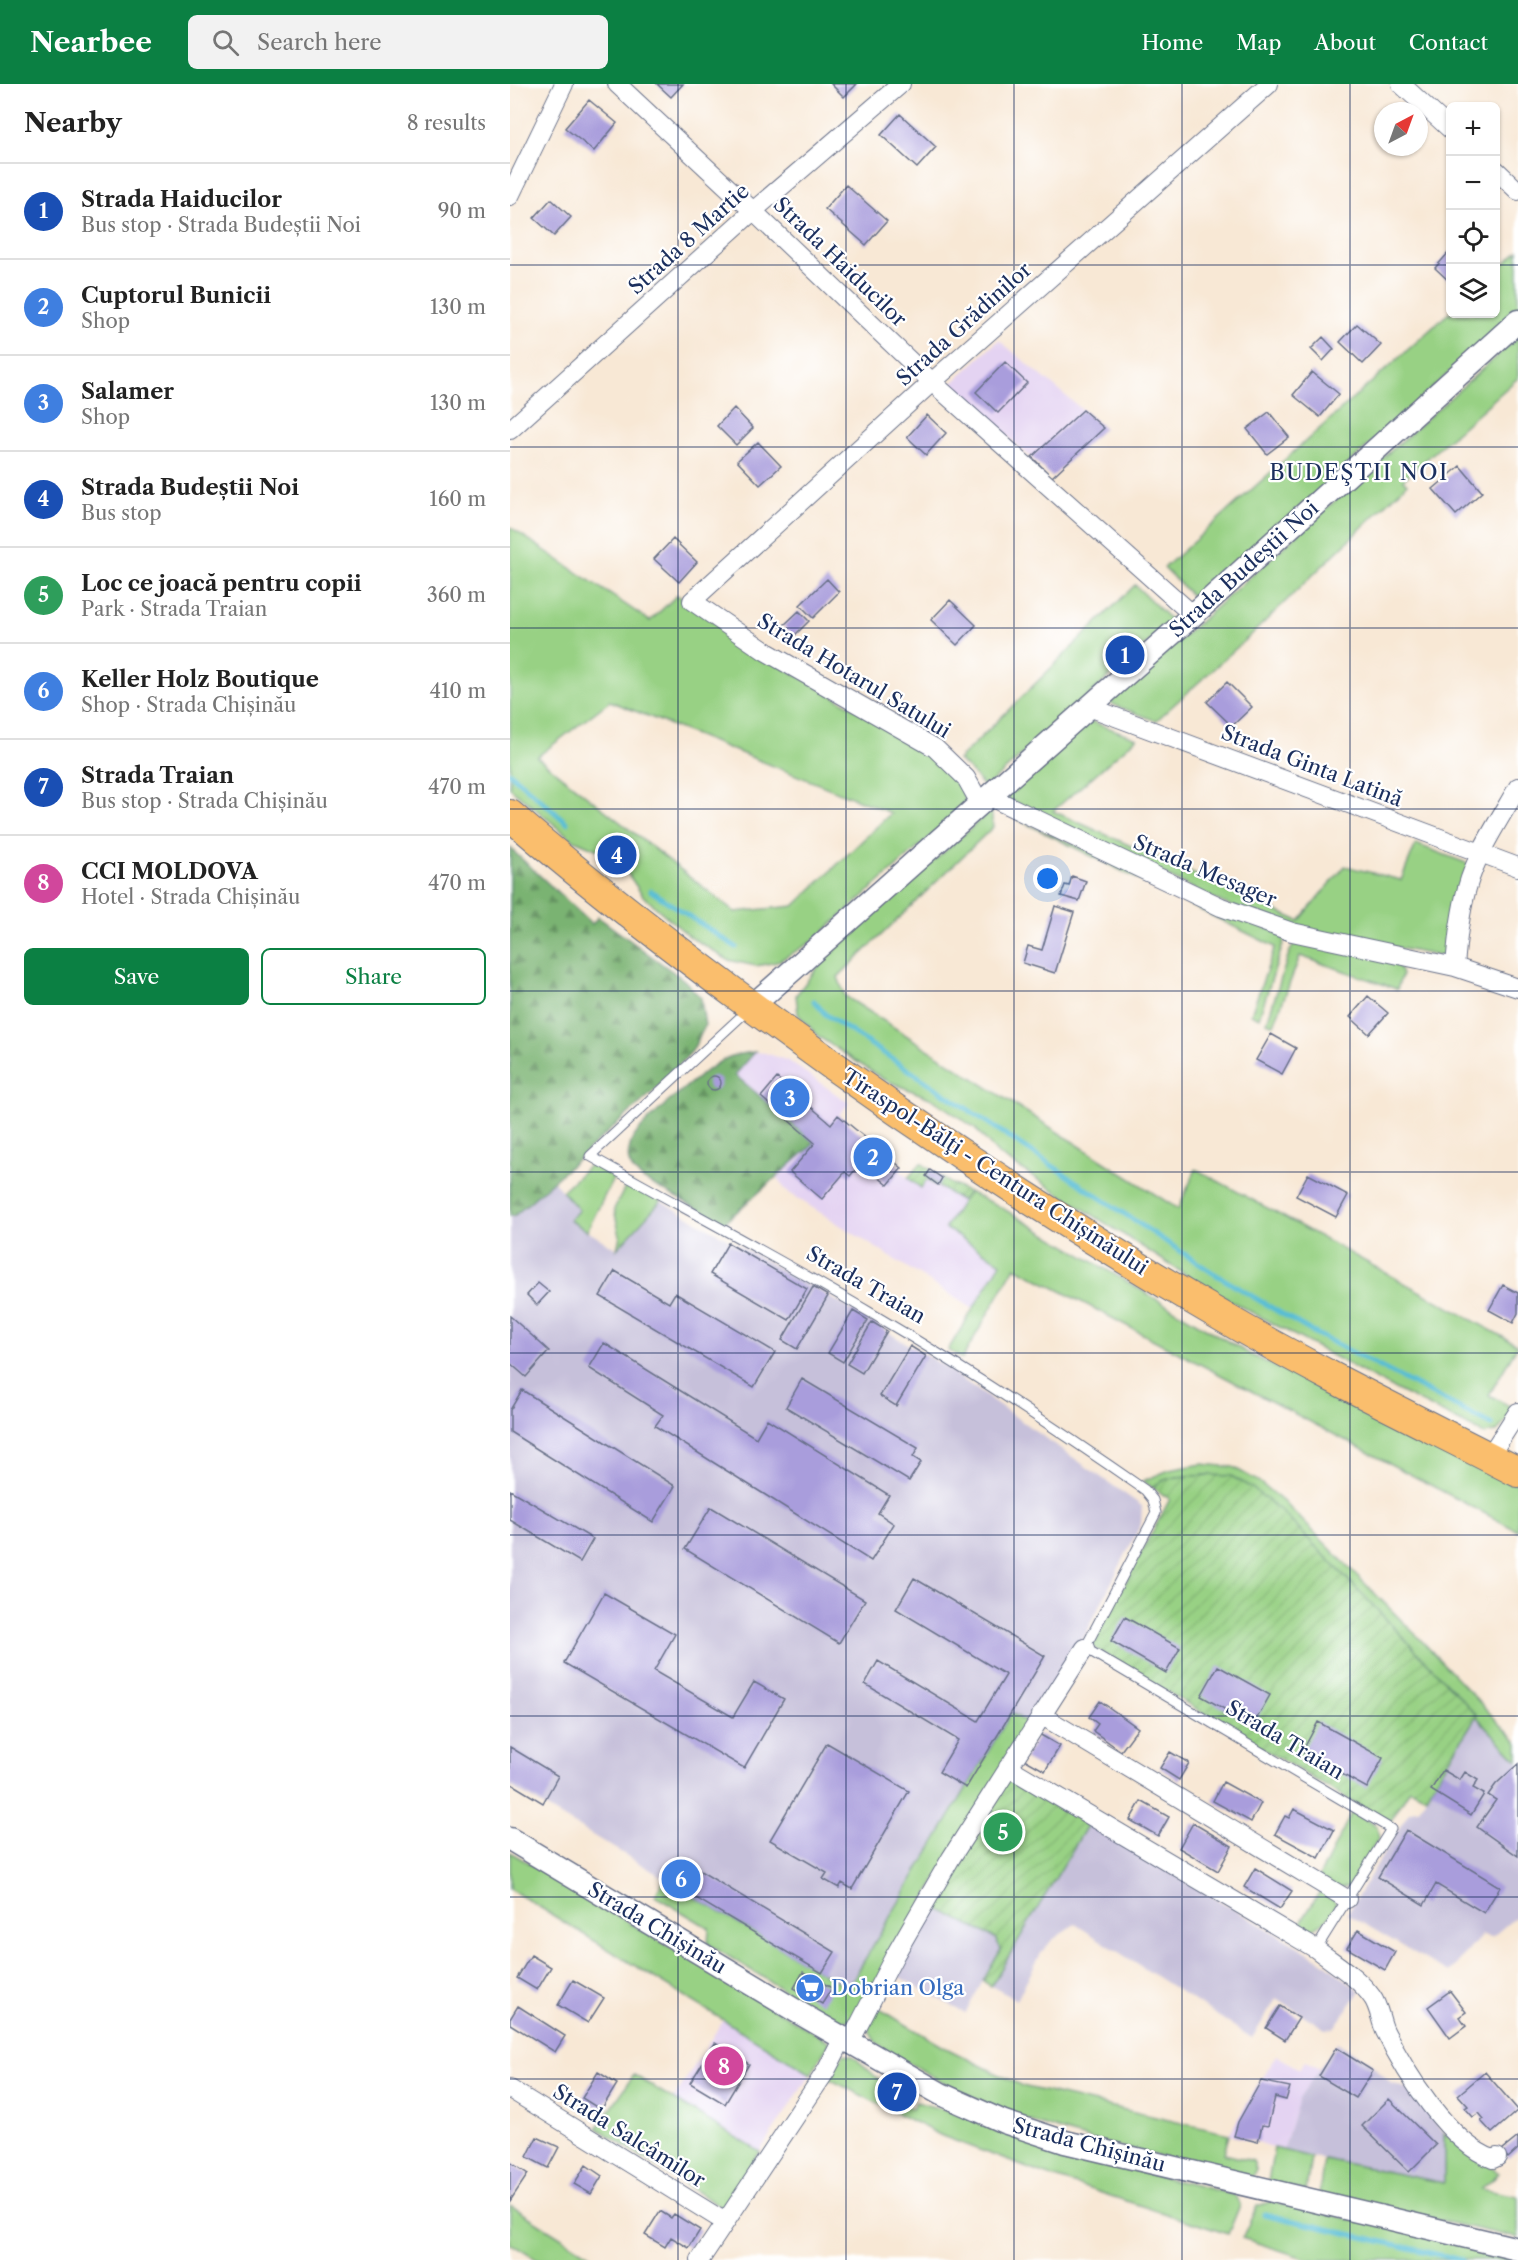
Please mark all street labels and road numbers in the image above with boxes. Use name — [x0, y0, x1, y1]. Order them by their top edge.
street label: Strada 8 Martie — [623, 178, 754, 299]
street label: Strada Haiducilor — [769, 192, 912, 332]
street label: Strada Grădinilor — [891, 257, 1036, 391]
street label: Strada Budeștii Noi — [1164, 495, 1323, 642]
street label: Strada Hotarul Satului — [753, 608, 955, 743]
street label: Strada Ginta Latină — [1218, 719, 1407, 812]
street label: Strada Mesager — [1130, 829, 1281, 912]
street label: Tiraspol-Bălţi - Centura Chișinăului — [838, 1063, 1153, 1280]
street label: Strada Traian — [802, 1240, 930, 1329]
street label: Strada Traian — [1222, 1695, 1349, 1785]
street label: Strada Chișinău — [583, 1876, 731, 1979]
street label: Strada Salcâmilor — [549, 2079, 710, 2193]
street label: Strada Chișinău — [1010, 2112, 1168, 2177]

